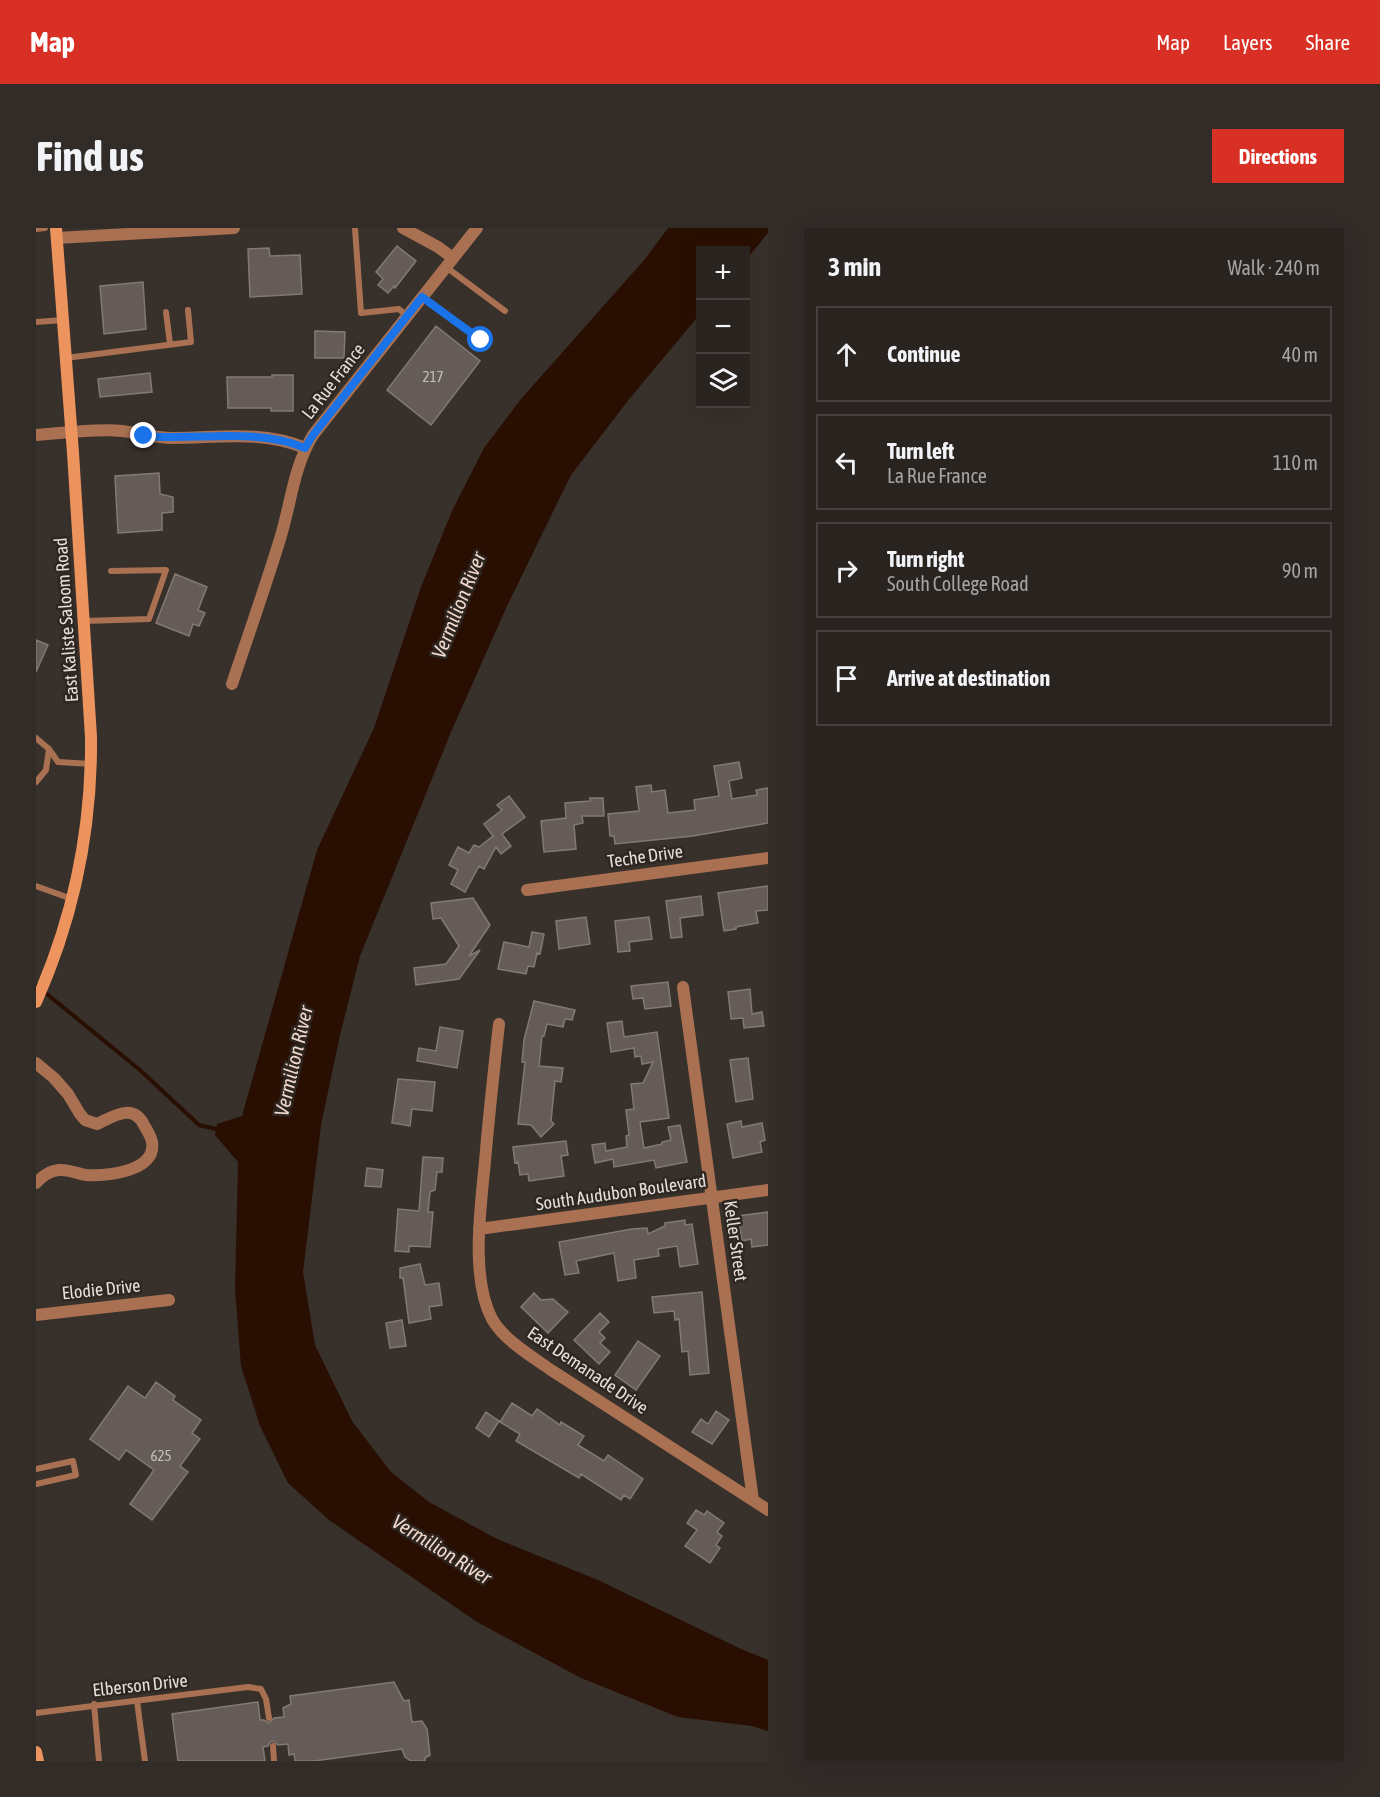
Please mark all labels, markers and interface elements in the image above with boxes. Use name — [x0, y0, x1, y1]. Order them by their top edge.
text: Map — [30, 26, 75, 58]
text: Map — [1156, 30, 1190, 54]
text: Layers — [1223, 30, 1273, 54]
text: Share — [1306, 30, 1350, 54]
button: Directions — [1212, 129, 1344, 183]
text: Find us — [36, 132, 144, 180]
map controls — [696, 246, 750, 408]
button: + — [696, 246, 750, 300]
text: 3 min — [828, 252, 881, 282]
text: Walk · 240 m — [1228, 256, 1320, 279]
button: − — [696, 300, 750, 354]
route start — [467, 326, 493, 352]
icon: ahead — [830, 338, 863, 371]
street label: La Rue France — [297, 339, 369, 423]
text: Continue — [887, 341, 961, 367]
text: 40 m — [1282, 343, 1318, 366]
button: layers — [696, 354, 750, 408]
house number: 217 — [422, 368, 444, 385]
route end — [130, 422, 156, 448]
text: Turn left — [887, 438, 954, 464]
icon: left — [830, 446, 863, 479]
text: 110 m — [1273, 451, 1318, 474]
text: La Rue France — [887, 464, 987, 487]
street label: East Kaliste Saloom Road — [50, 537, 82, 703]
text: Turn right — [887, 546, 964, 572]
water label: Vermilion River — [426, 548, 490, 661]
icon: right — [830, 554, 863, 587]
text: 90 m — [1282, 559, 1318, 582]
text: South College Road — [887, 572, 1029, 595]
icon: arrive — [830, 662, 863, 695]
text: Arrive at destination — [887, 665, 1050, 691]
street label: Teche Drive — [606, 840, 684, 872]
water label: Vermilion River — [269, 1003, 317, 1118]
street label: South Audubon Boulevard — [534, 1170, 708, 1214]
street label: Keller Street — [720, 1199, 752, 1283]
street label: Elodie Drive — [61, 1274, 141, 1304]
street label: East Demanade Drive — [524, 1322, 652, 1418]
house number: 625 — [150, 1447, 172, 1464]
water label: Vermilion River — [388, 1509, 497, 1589]
street label: Elberson Drive — [91, 1670, 189, 1700]

